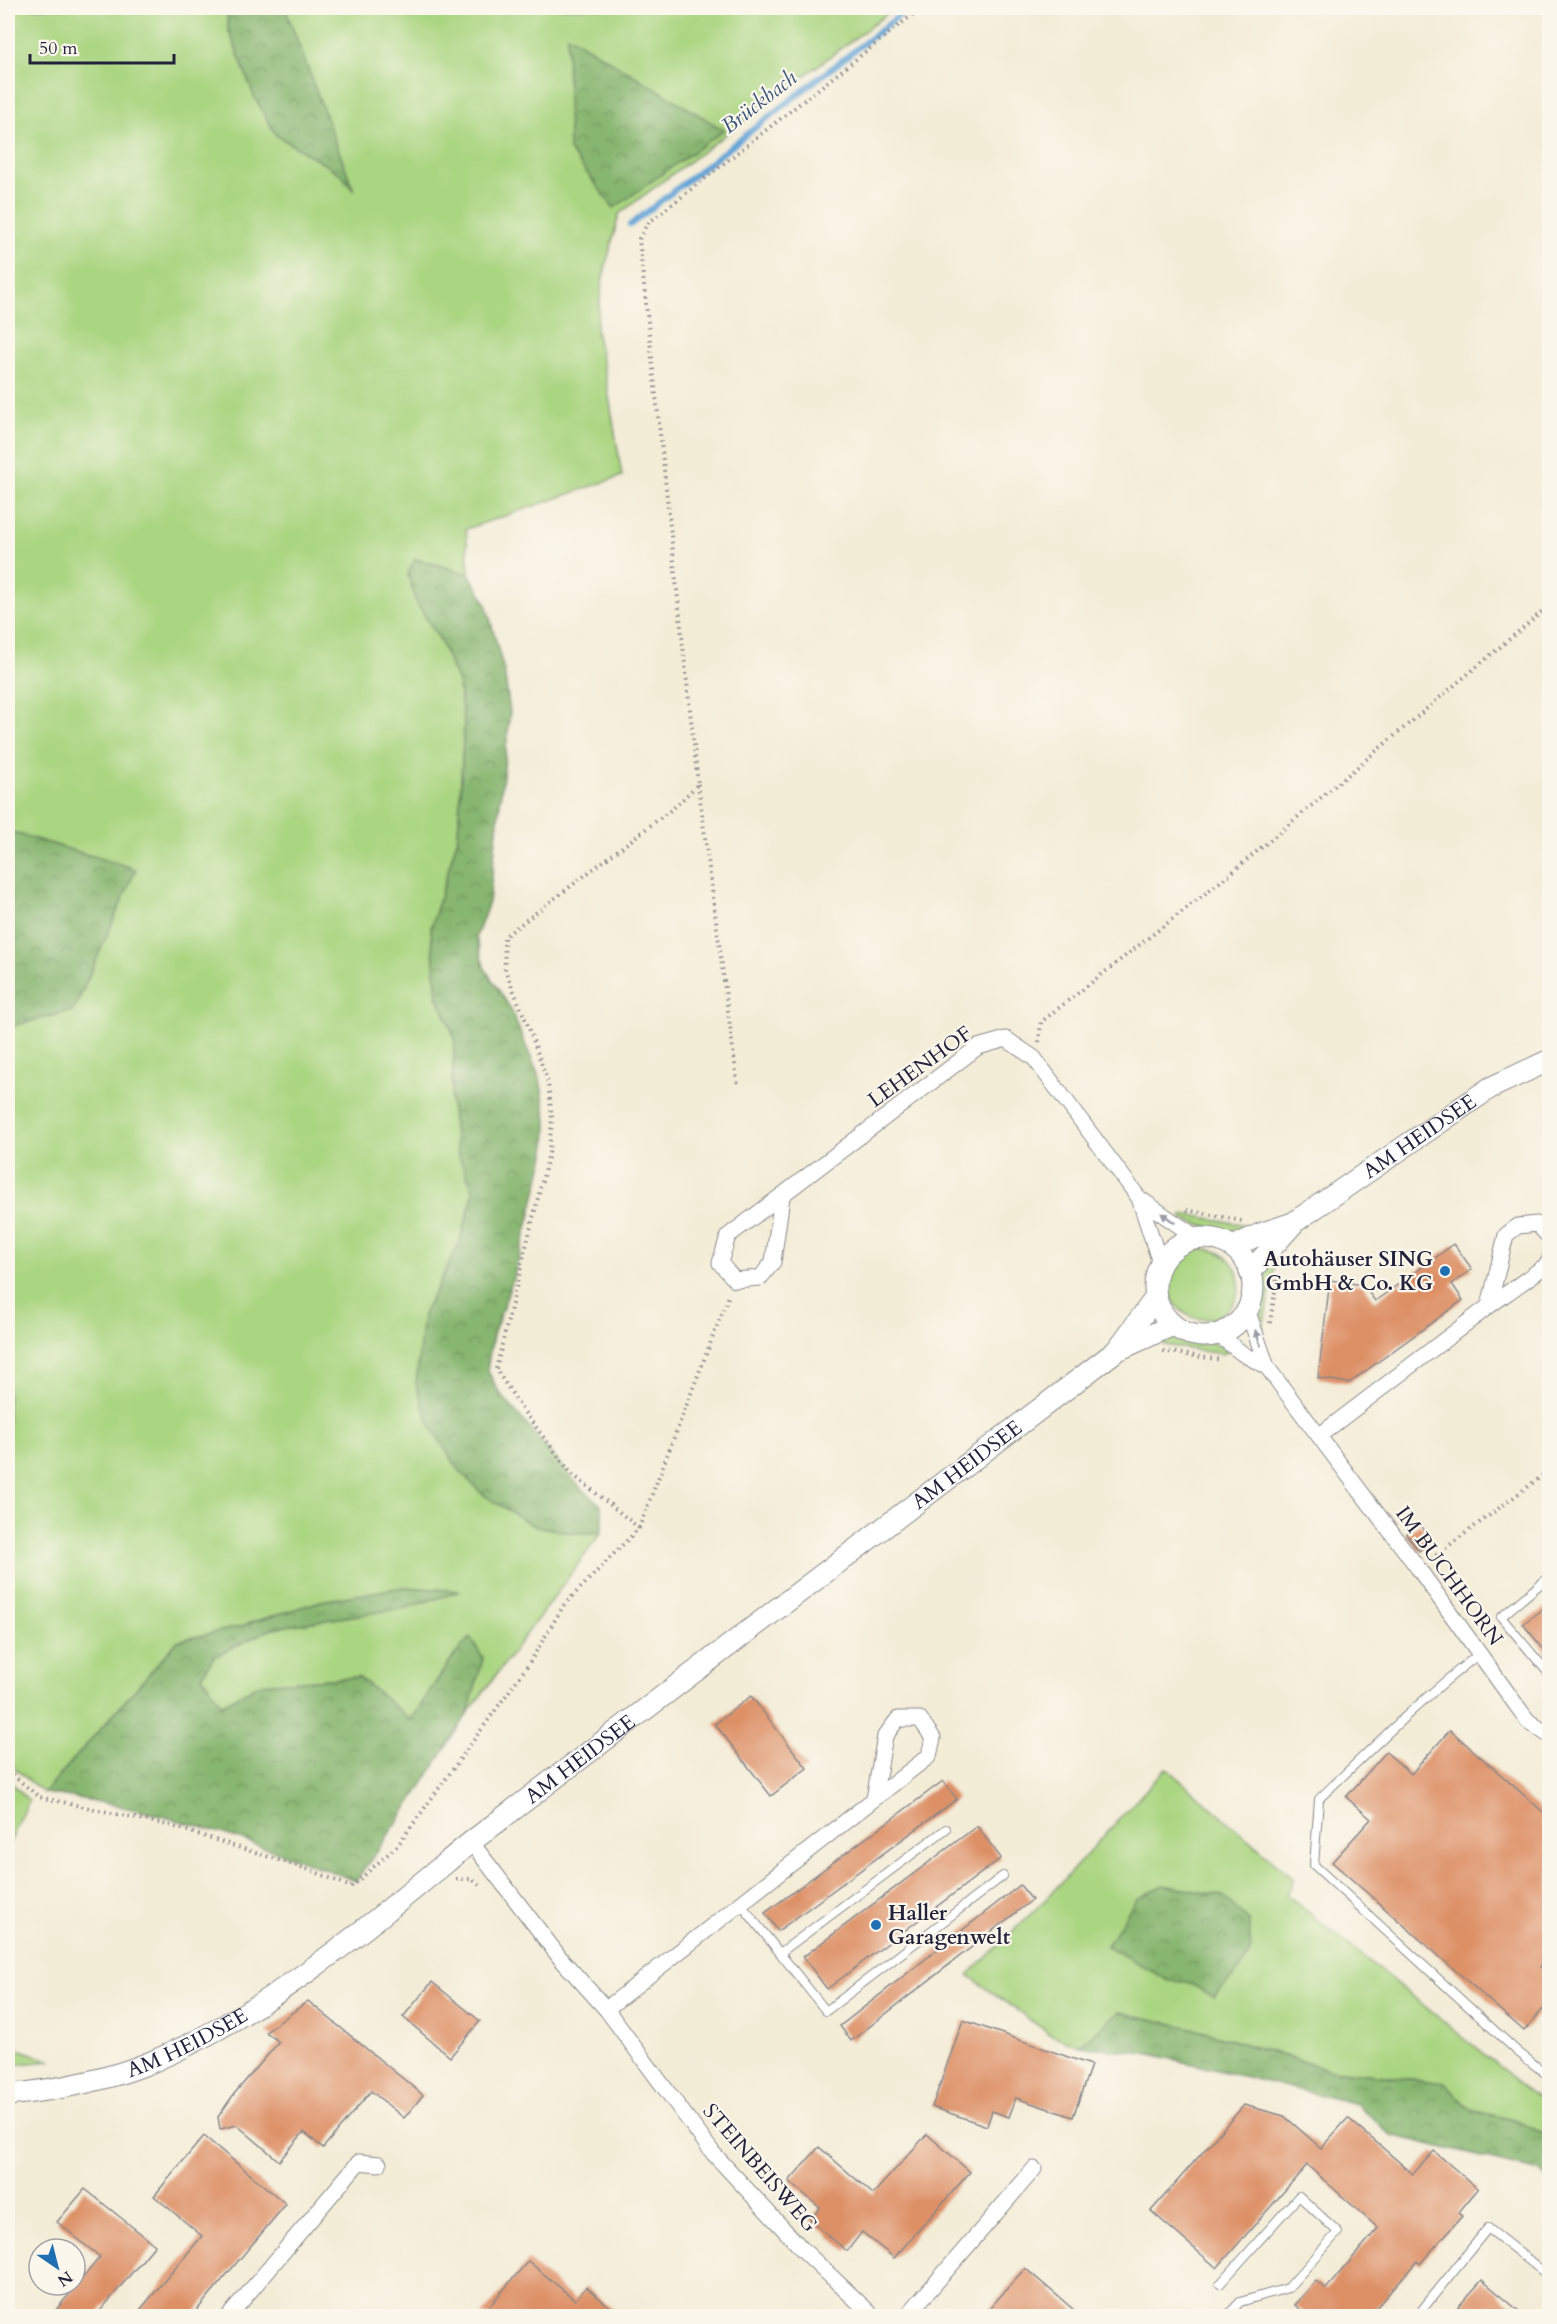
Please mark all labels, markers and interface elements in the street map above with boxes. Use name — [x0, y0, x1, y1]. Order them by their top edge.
scale bar — [30, 27, 174, 65]
text: 50 m — [39, 36, 78, 61]
water label: Brückbach — [715, 63, 803, 141]
street label: LEHENHOF — [862, 1019, 978, 1115]
street label: AM HEIDSEE — [1357, 1087, 1482, 1186]
one-way arrow — [1160, 1213, 1176, 1224]
place label: Autohäuser SING GmbH & Co. KG — [1263, 1245, 1433, 1298]
marker: Autohäuser SING GmbH & Co. KG — [1438, 1264, 1452, 1278]
one-way arrow — [1252, 1329, 1262, 1347]
street label: AM HEIDSEE — [906, 1413, 1028, 1516]
street label: IM BUCHHORN — [1389, 1500, 1510, 1652]
street label: AM HEIDSEE — [519, 1708, 641, 1810]
place label: Haller Garagenwelt — [888, 1899, 1011, 1952]
marker: Haller Garagenwelt — [869, 1918, 883, 1932]
street label: AM HEIDSEE — [123, 2001, 253, 2085]
street label: STEINBEISWEG — [696, 2097, 824, 2239]
north arrow — [27, 2237, 87, 2297]
text: N — [53, 2265, 77, 2292]

